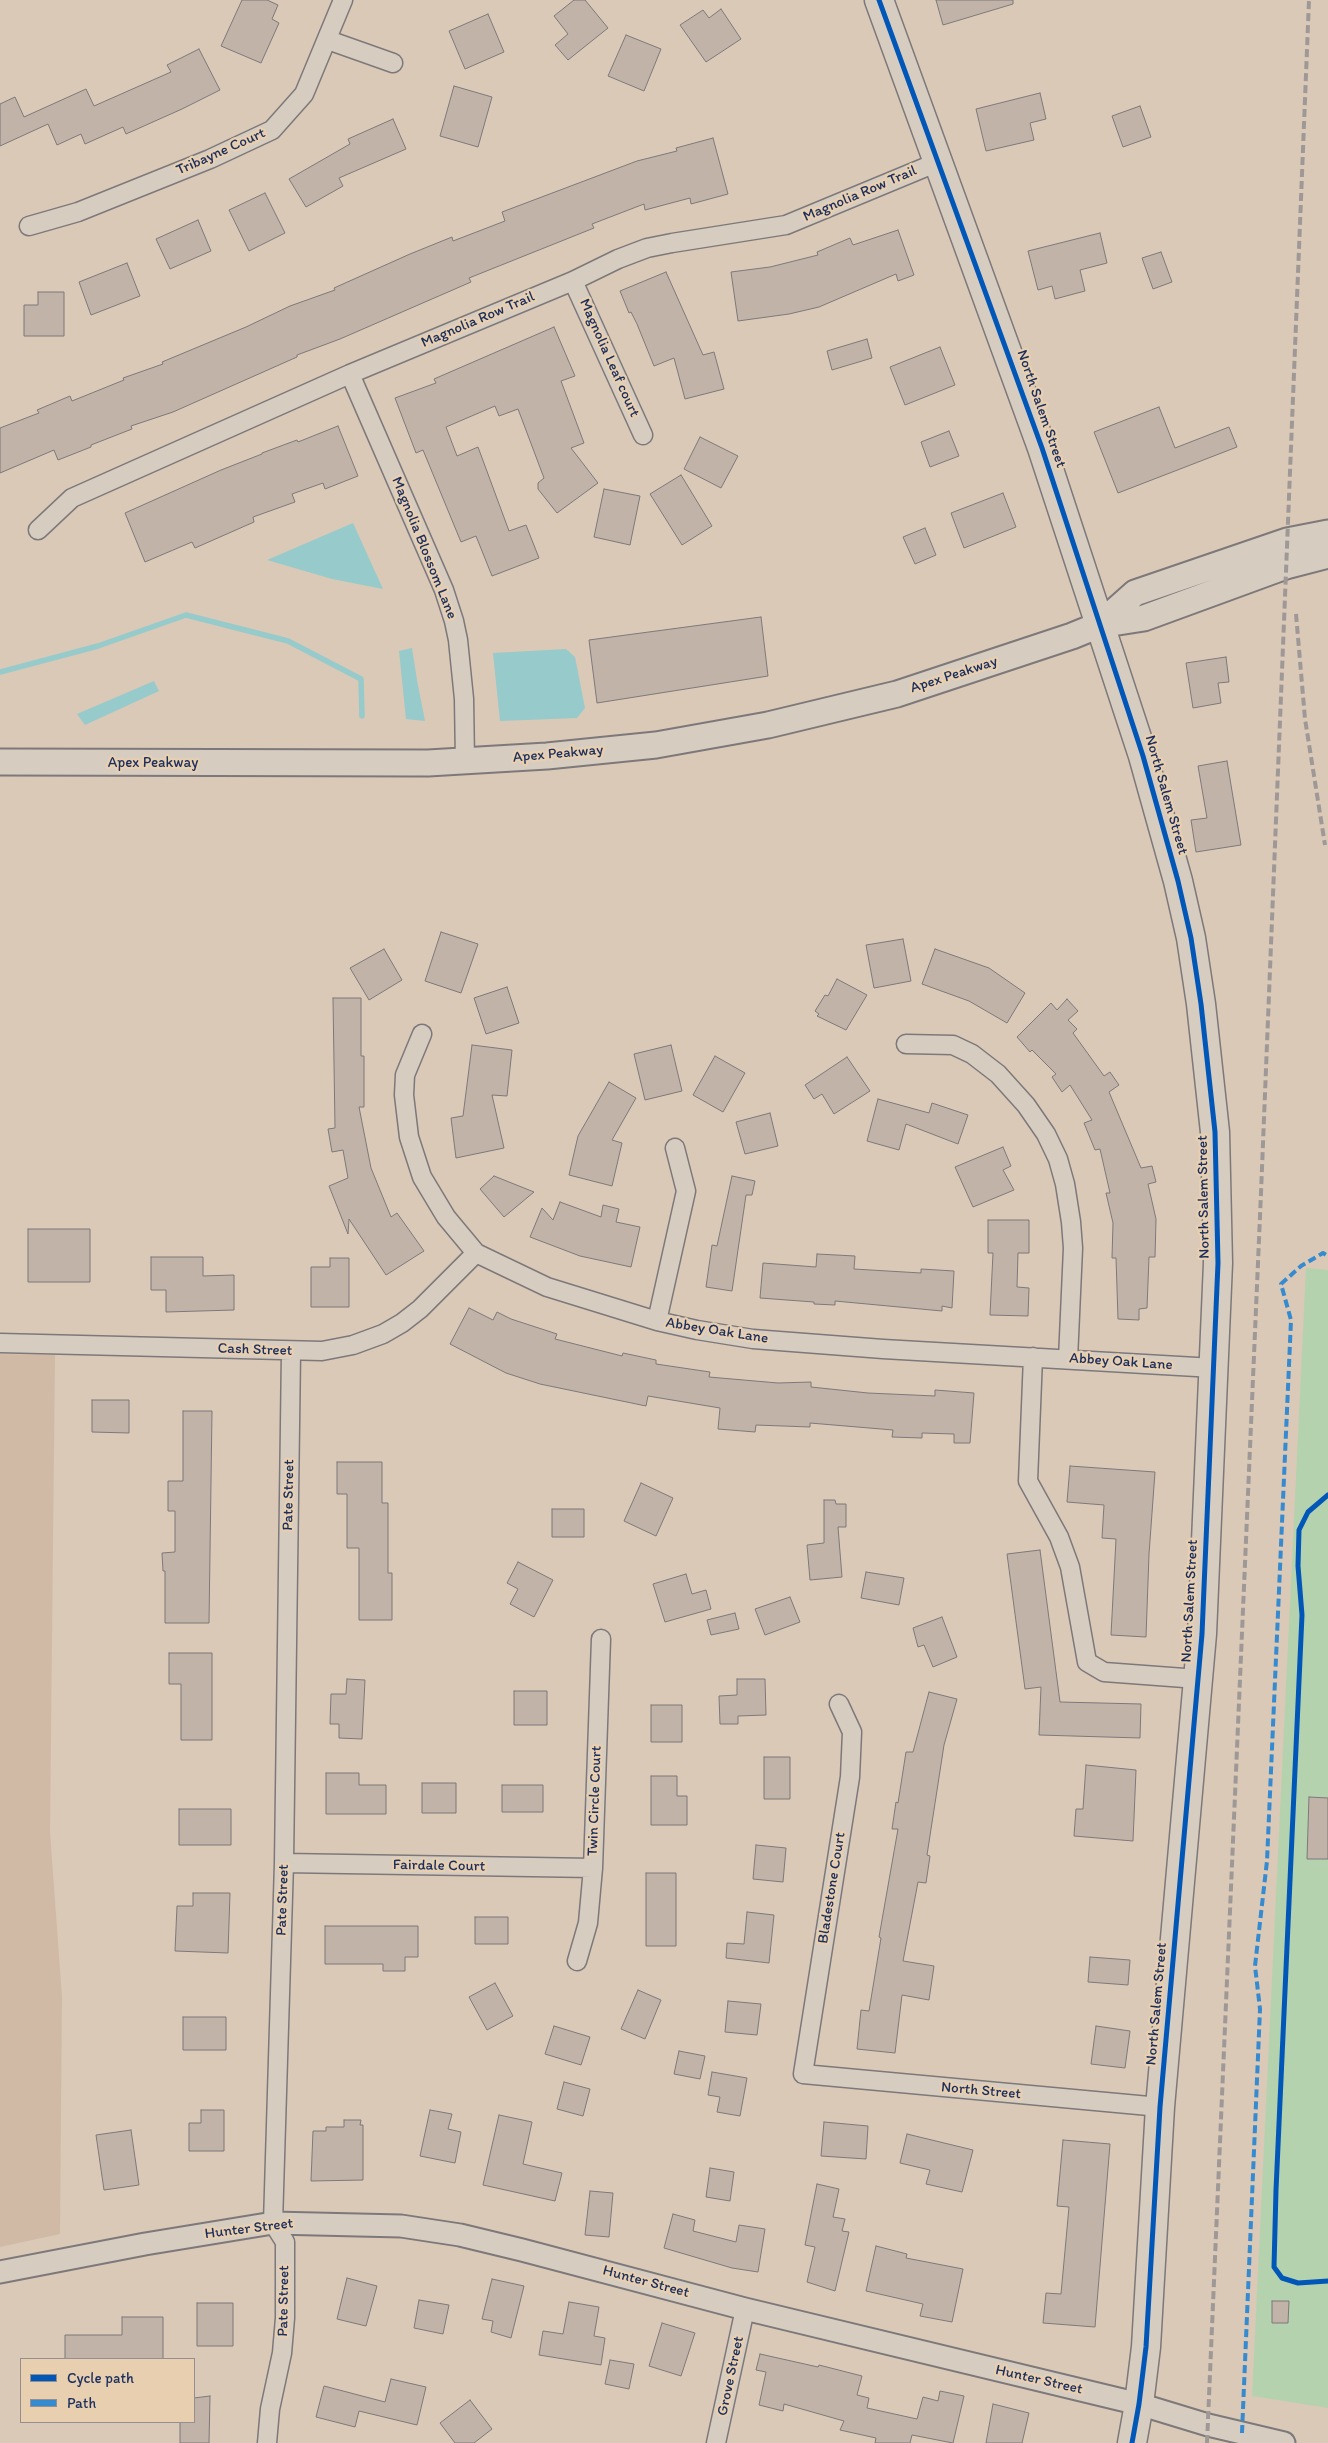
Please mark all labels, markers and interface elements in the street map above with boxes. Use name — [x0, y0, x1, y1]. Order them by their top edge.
street label: Tribayne Court — [174, 124, 268, 180]
street label: Magnolia Row Trail — [801, 162, 919, 226]
street label: Magnolia Row Trail — [419, 288, 537, 352]
street label: Magnolia Leaf court — [575, 296, 643, 420]
street label: North Salem Street — [1012, 348, 1070, 470]
street label: Magnolia Blossom Lane — [387, 474, 461, 622]
street label: Apex Peakway — [908, 652, 1000, 698]
street label: North Salem Street — [1140, 733, 1192, 857]
street label: Apex Peakway — [512, 741, 604, 767]
street label: Apex Peakway — [108, 754, 198, 772]
street label: North Salem Street — [1194, 1135, 1214, 1259]
street label: Abbey Oak Lane — [664, 1314, 770, 1348]
street label: Cash Street — [217, 1340, 293, 1360]
street label: Abbey Oak Lane — [1069, 1349, 1173, 1375]
street label: Pate Street — [279, 1459, 299, 1531]
street label: North Salem Street — [1178, 1539, 1202, 1663]
street label: Twin Circle Court — [584, 1745, 606, 1857]
street label: Bladestone Court — [814, 1831, 850, 1945]
street label: Fairdale Court — [393, 1856, 485, 1876]
street label: Pate Street — [273, 1864, 293, 1936]
street label: North Salem Street — [1143, 1942, 1171, 2066]
street label: North Street — [940, 2079, 1022, 2103]
street label: Hunter Street — [204, 2215, 294, 2243]
street label: Hunter Street — [601, 2262, 691, 2302]
street label: Pate Street — [274, 2265, 294, 2337]
street label: Grove Street — [714, 2334, 748, 2418]
legend — [20, 2358, 195, 2423]
street label: Hunter Street — [994, 2361, 1084, 2399]
text: Cycle path — [67, 2369, 134, 2387]
text: Path — [67, 2394, 96, 2412]

